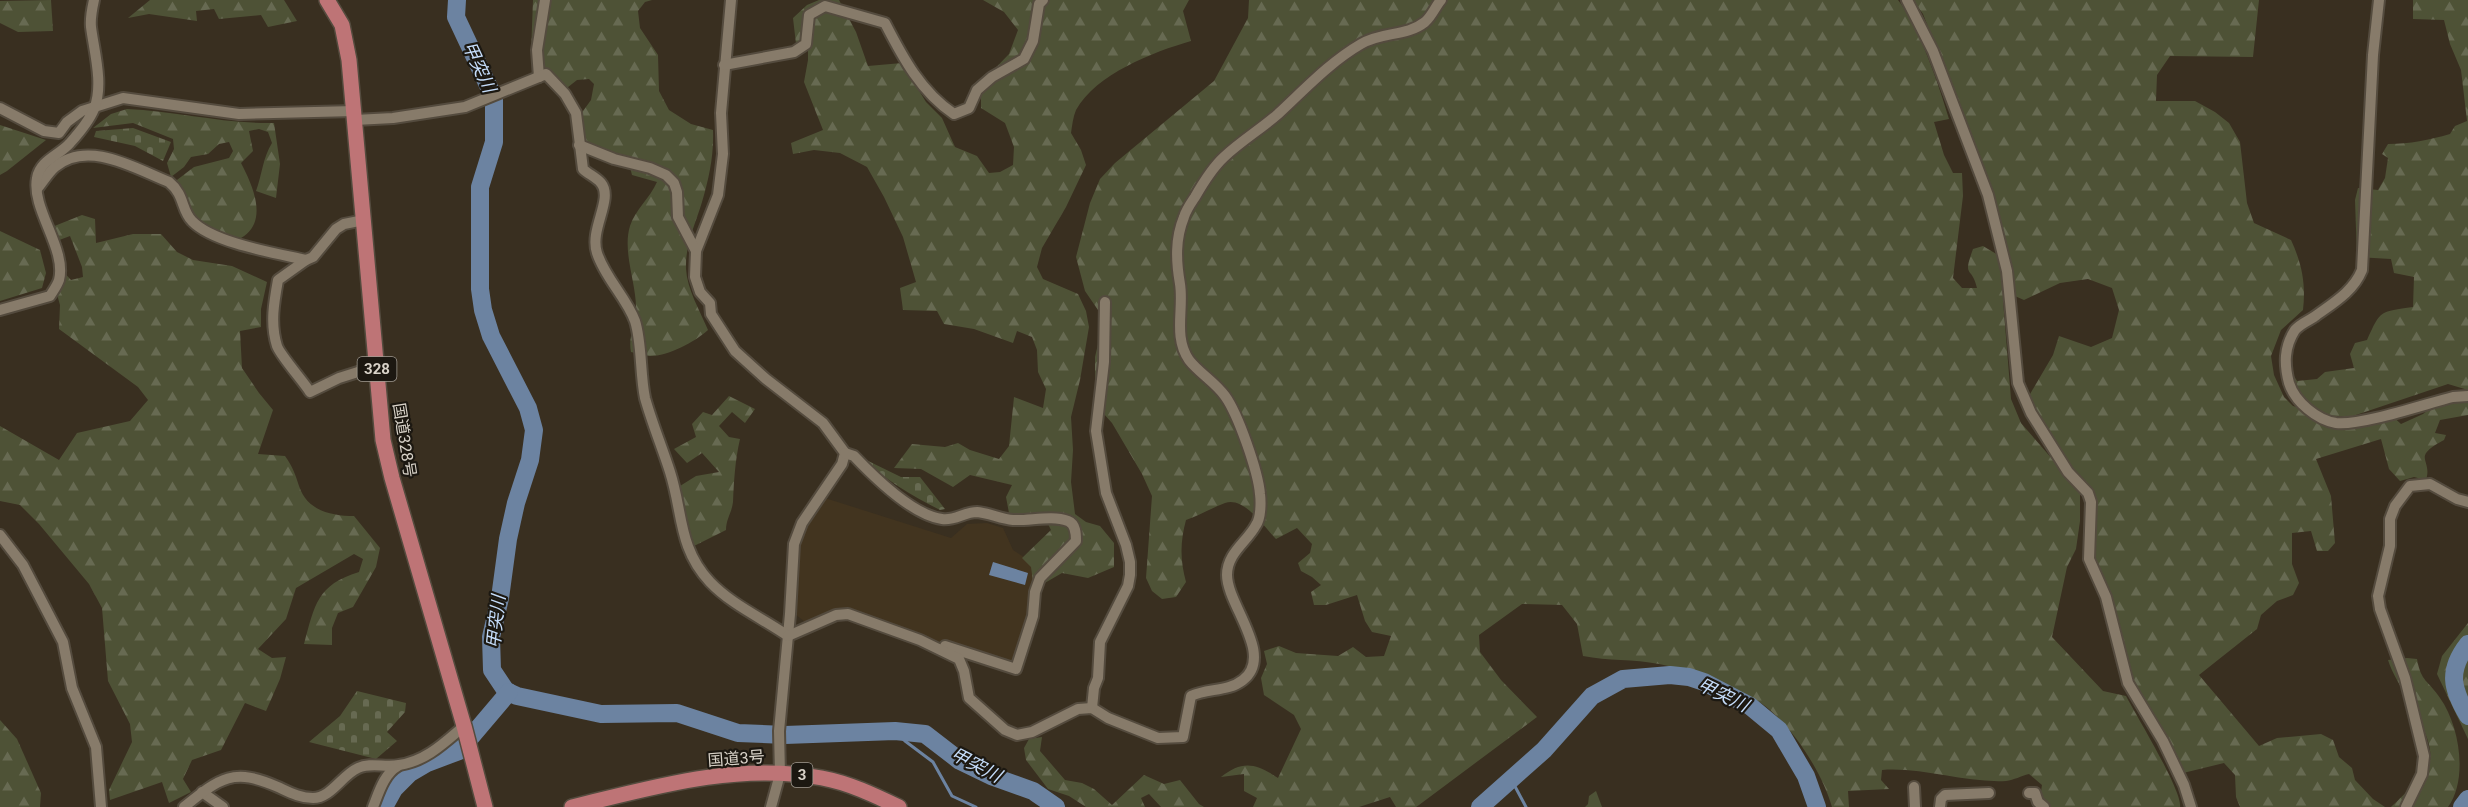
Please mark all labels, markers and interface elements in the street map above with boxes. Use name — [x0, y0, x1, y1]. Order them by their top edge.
water label: 甲突川 — [459, 38, 501, 98]
road number: 328 — [358, 357, 397, 381]
street label: 国道328号 — [389, 402, 420, 479]
water label: 甲突川 — [482, 592, 509, 650]
water label: 甲突川 — [1694, 673, 1754, 717]
water label: 甲突川 — [947, 743, 1007, 787]
street label: 国道3号 — [707, 747, 765, 770]
road number: 3 — [792, 763, 812, 787]

